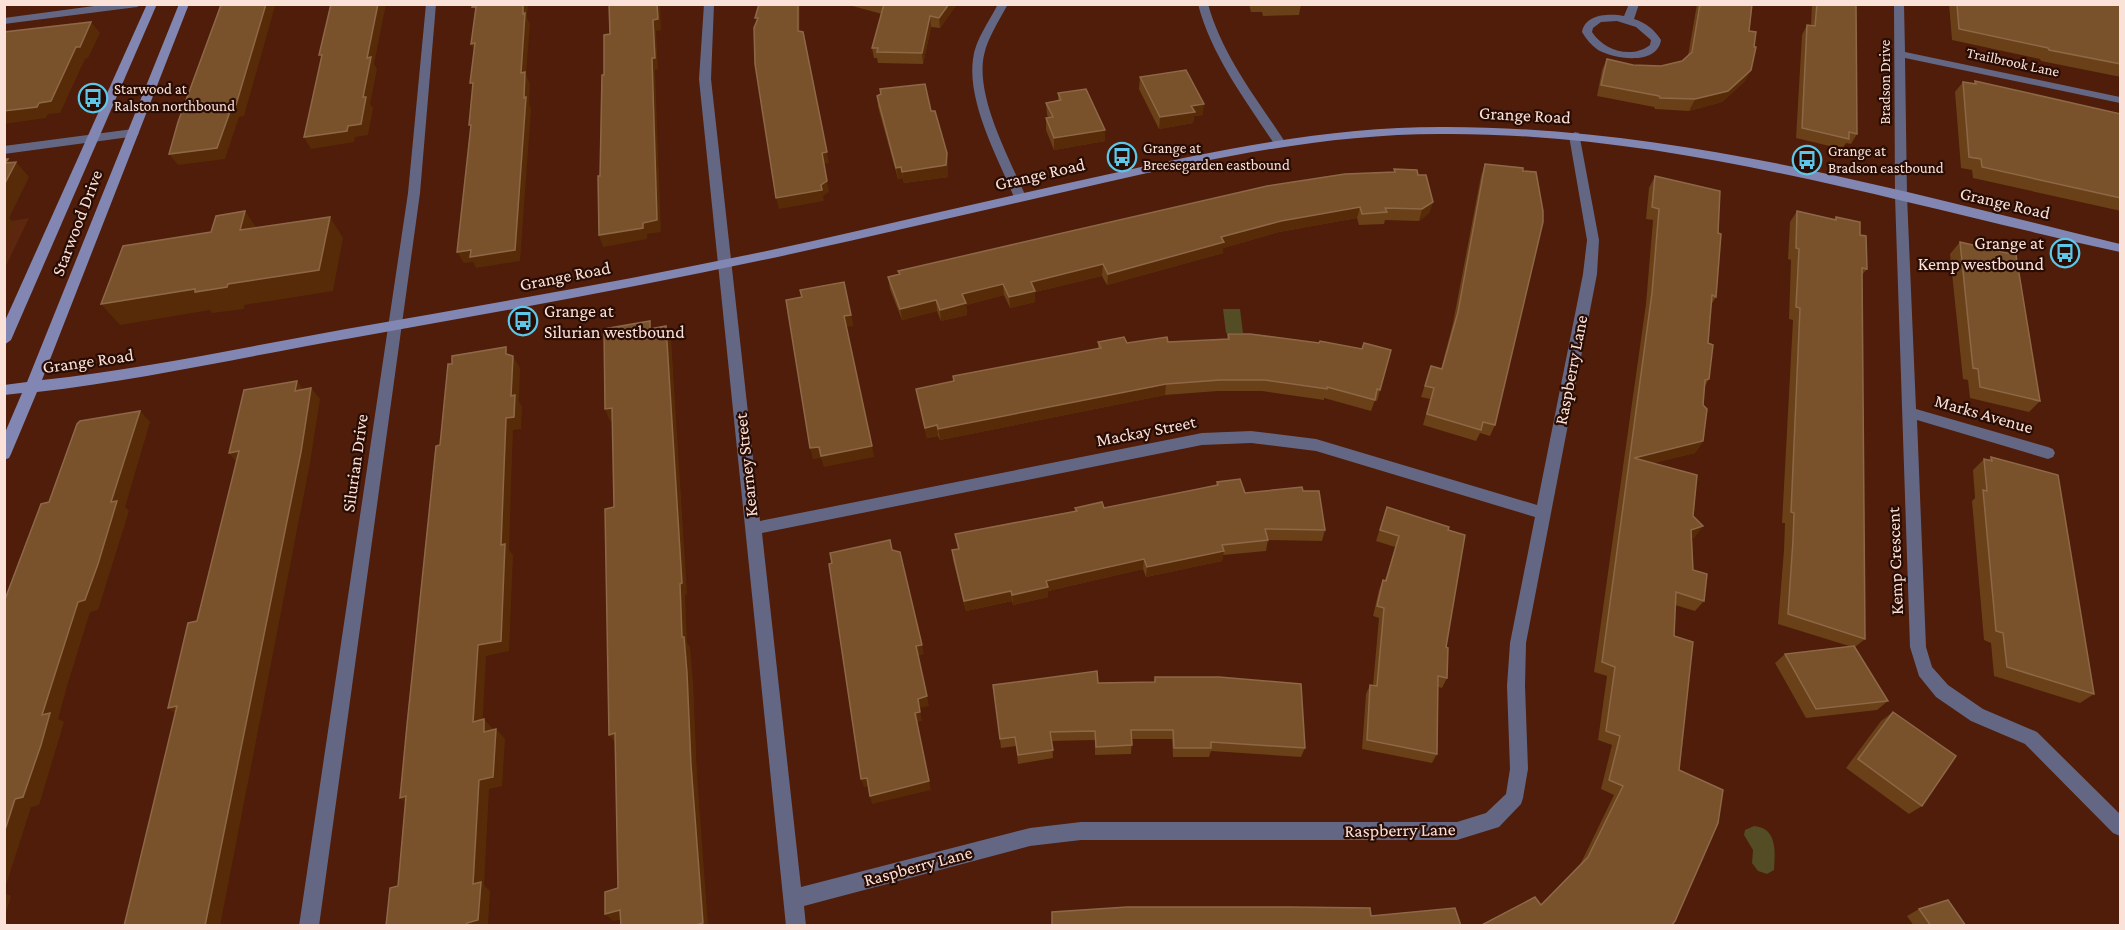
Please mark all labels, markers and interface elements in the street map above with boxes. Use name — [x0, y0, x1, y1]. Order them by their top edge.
street label: Bradson Drive — [1877, 39, 1893, 124]
street label: Trailbrook Lane — [1965, 44, 2061, 80]
place label: Starwood at Ralston northbound — [114, 81, 235, 114]
bus stop icon: Starwood at Ralston northbound — [77, 82, 109, 114]
street label: Grange Road — [1479, 103, 1572, 127]
place label: Grange at Breesegarden eastbound — [1143, 140, 1290, 174]
bus stop icon: Grange at Breesegarden eastbound — [1106, 141, 1138, 173]
place label: Grange at Bradson eastbound — [1828, 143, 1944, 176]
bus stop icon: Grange at Bradson eastbound — [1791, 144, 1823, 176]
street label: Grange Road — [993, 154, 1087, 194]
street label: Starwood Drive — [48, 167, 106, 279]
street label: Grange Road — [1958, 183, 2052, 223]
place label: Grange at Kemp westbound — [1918, 233, 2045, 274]
bus stop icon: Grange at Kemp westbound — [2049, 237, 2081, 269]
street label: Grange Road — [518, 257, 612, 295]
place label: Grange at Silurian westbound — [544, 301, 685, 342]
bus stop icon: Grange at Silurian westbound — [507, 305, 539, 337]
street label: Raspberry Lane — [1551, 313, 1591, 427]
street label: Grange Road — [41, 345, 135, 377]
street label: Marks Avenue — [1932, 390, 2036, 438]
street label: Kearney Street — [731, 411, 761, 518]
street label: Mackay Street — [1094, 411, 1199, 450]
street label: Silurian Drive — [338, 412, 372, 513]
street label: Kemp Crescent — [1883, 506, 1907, 615]
street label: Raspberry Lane — [1344, 819, 1456, 841]
street label: Raspberry Lane — [862, 842, 974, 890]

